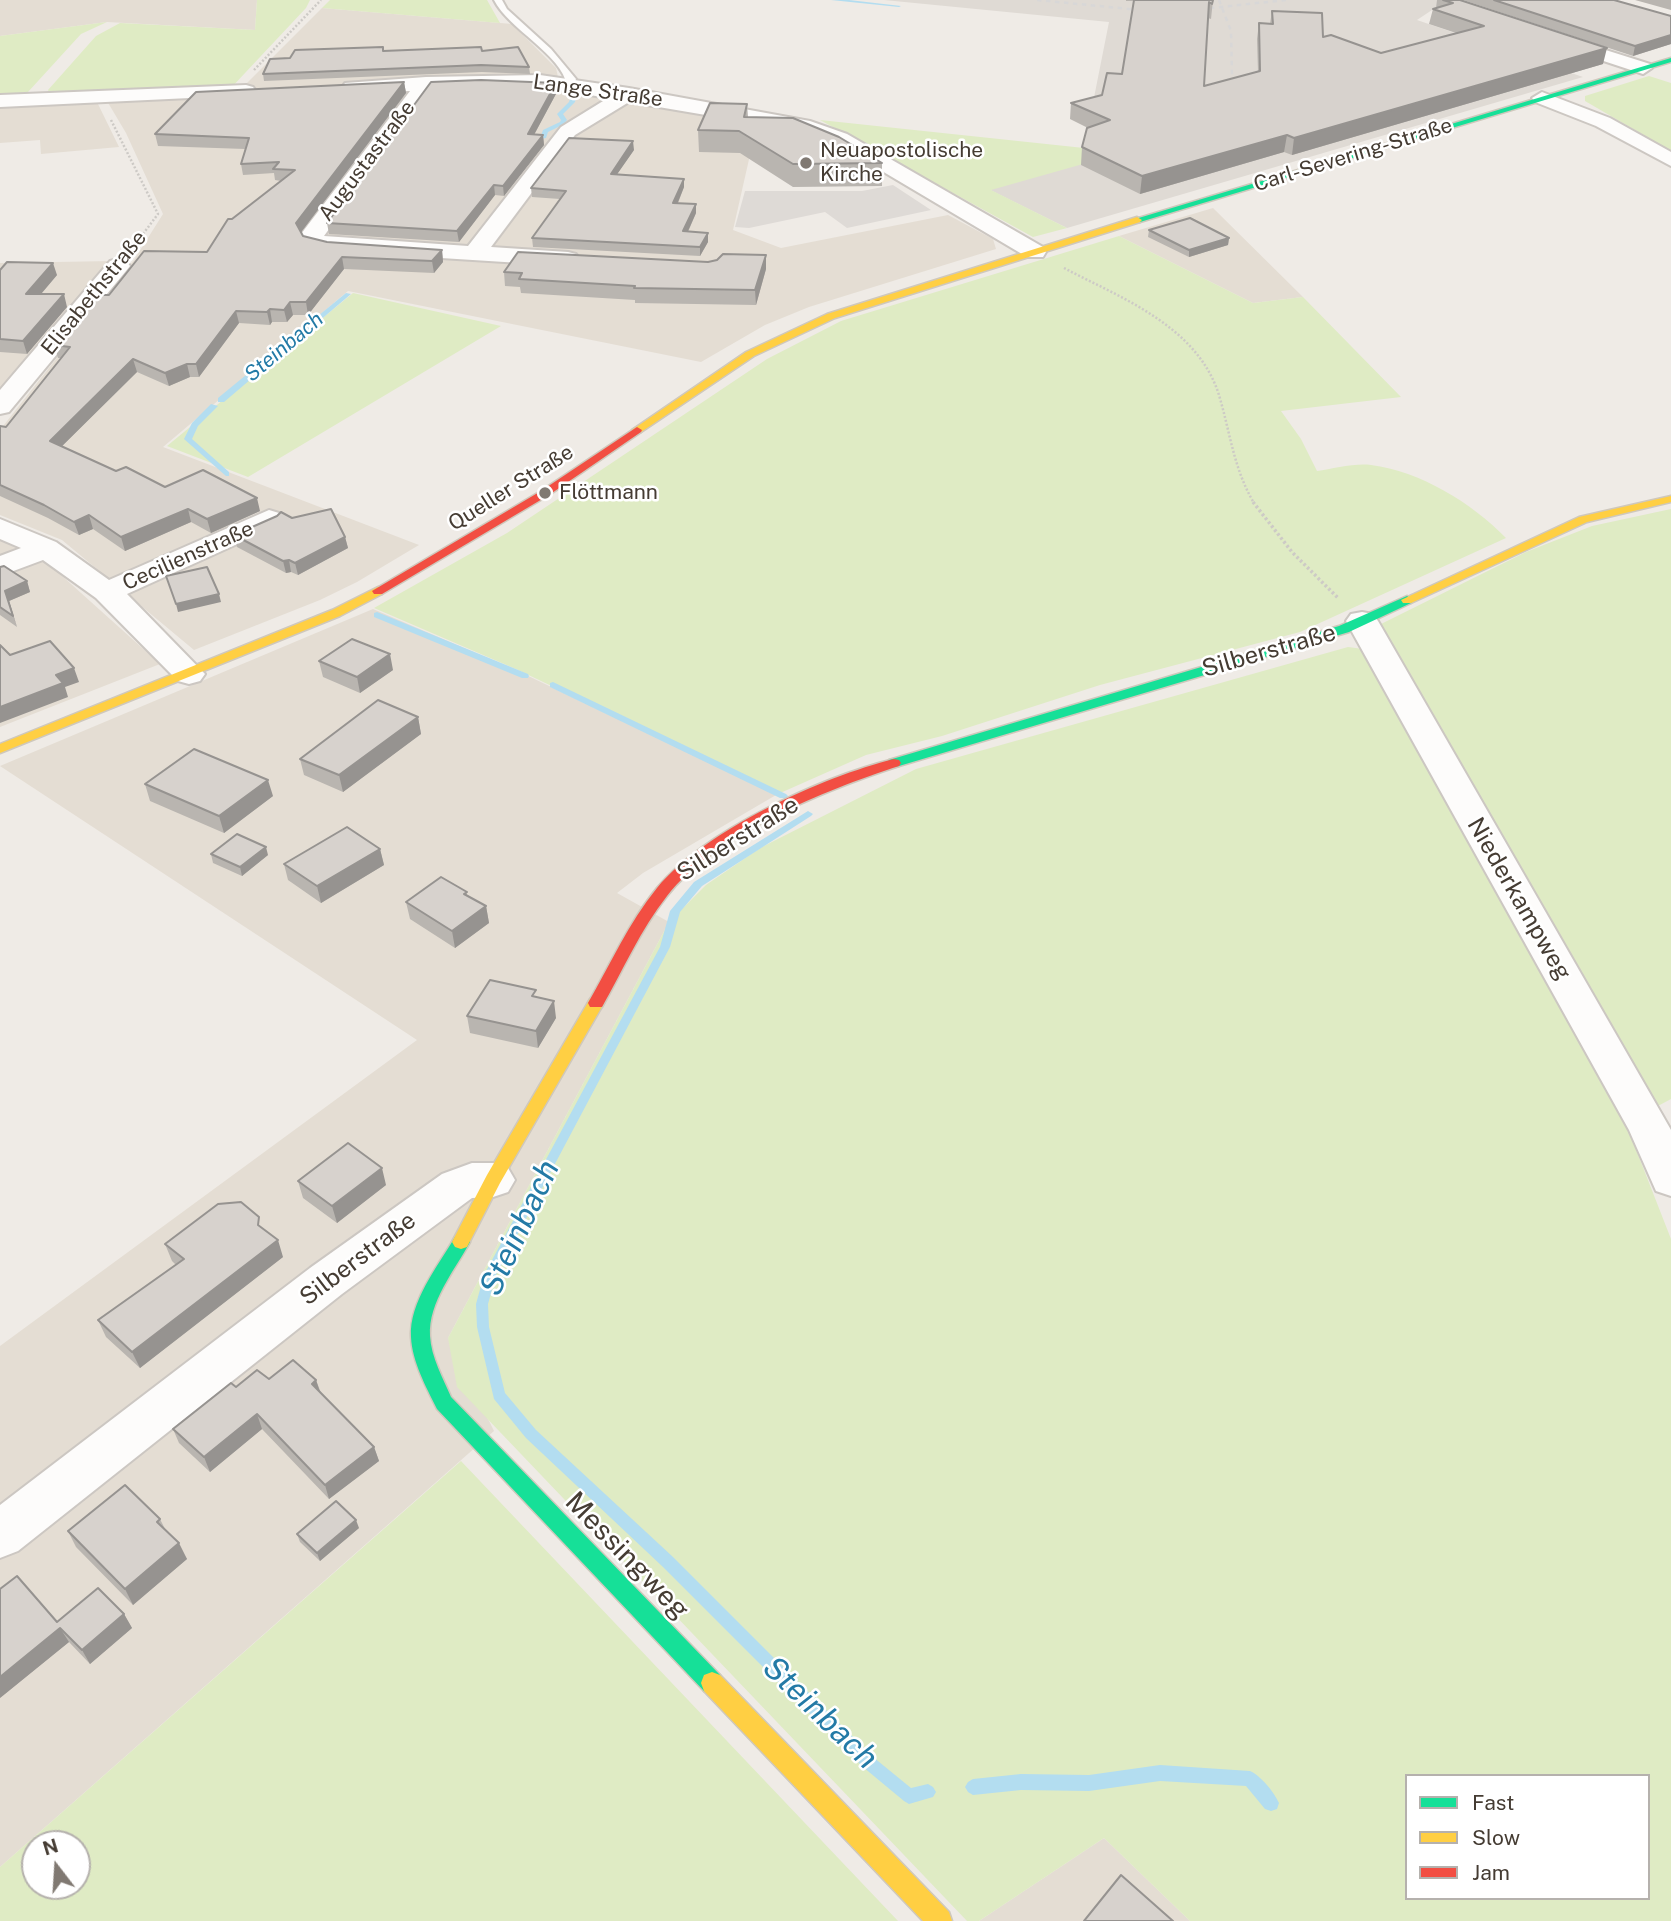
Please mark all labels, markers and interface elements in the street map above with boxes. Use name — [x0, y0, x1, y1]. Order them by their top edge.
street label: Lange Straße — [531, 69, 665, 113]
street label: Augustastraße — [314, 96, 420, 226]
street label: Carl-Severing-Straße — [1251, 113, 1455, 197]
place label: Neuapostolische Kirche — [820, 138, 983, 188]
marker: Neuapostolische Kirche — [798, 155, 814, 171]
street label: Elisabethstraße — [36, 226, 152, 360]
water label: Steinbach — [239, 307, 329, 387]
street label: Queller Straße — [444, 440, 578, 536]
place label: Flöttmann — [559, 480, 658, 506]
marker: Flöttmann — [537, 485, 553, 501]
street label: Cecilienstraße — [119, 516, 257, 596]
street label: Silberstraße — [1199, 618, 1339, 684]
street label: Silberstraße — [672, 790, 804, 888]
street label: Niederkampweg — [1461, 812, 1577, 986]
water label: Steinbach — [472, 1154, 568, 1302]
street label: Silberstraße — [294, 1206, 422, 1312]
street label: Messingweg — [558, 1485, 696, 1627]
water label: Steinbach — [754, 1649, 886, 1777]
legend — [1405, 1774, 1650, 1900]
text: Fast — [1472, 1790, 1514, 1815]
text: Slow — [1472, 1825, 1520, 1850]
north arrow — [21, 1830, 91, 1900]
text: N — [40, 1834, 61, 1860]
text: Jam — [1472, 1860, 1510, 1885]

